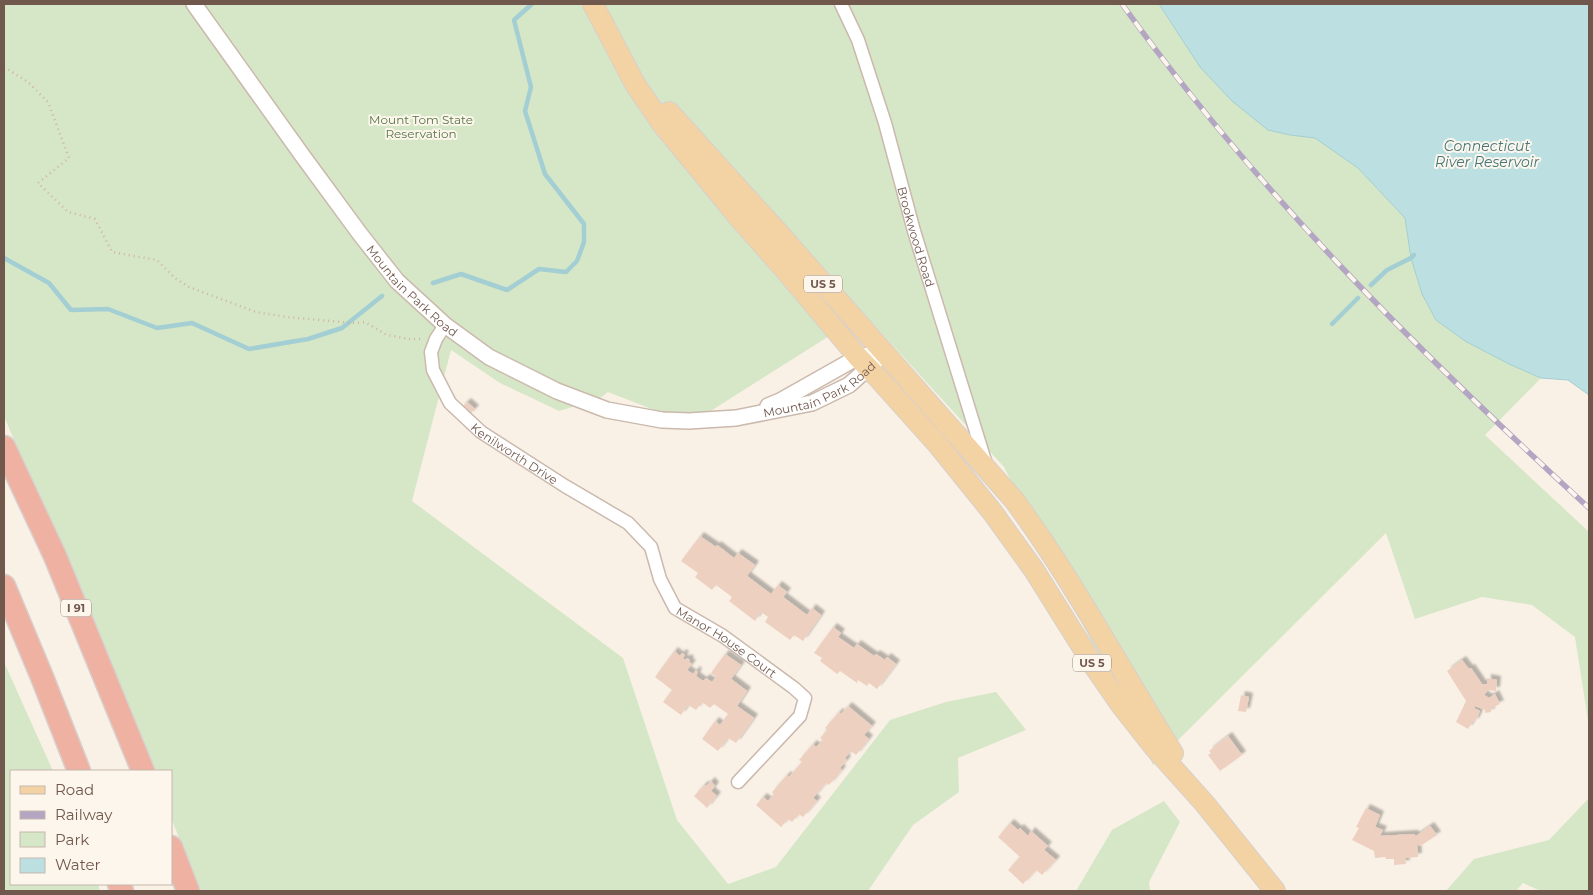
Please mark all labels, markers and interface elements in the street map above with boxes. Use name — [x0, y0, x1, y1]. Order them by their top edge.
park label: Mount Tom State Reservation — [369, 112, 473, 141]
water label: Connecticut River Reservoir — [1435, 137, 1539, 171]
street label: Brookwood Road — [895, 185, 938, 289]
street label: Mountain Park Road — [364, 242, 461, 339]
road number: US 5 — [804, 276, 842, 292]
street label: Mountain Park Road — [762, 358, 878, 420]
street label: Kenilworth Drive — [468, 419, 561, 487]
road number: I 91 — [61, 600, 91, 616]
street label: Manor House Court — [674, 603, 780, 680]
road number: US 5 — [1073, 654, 1111, 671]
legend — [10, 770, 172, 885]
text: Road — [55, 780, 94, 799]
text: Railway — [55, 805, 113, 824]
text: Park — [55, 830, 89, 849]
text: Water — [55, 855, 101, 874]

